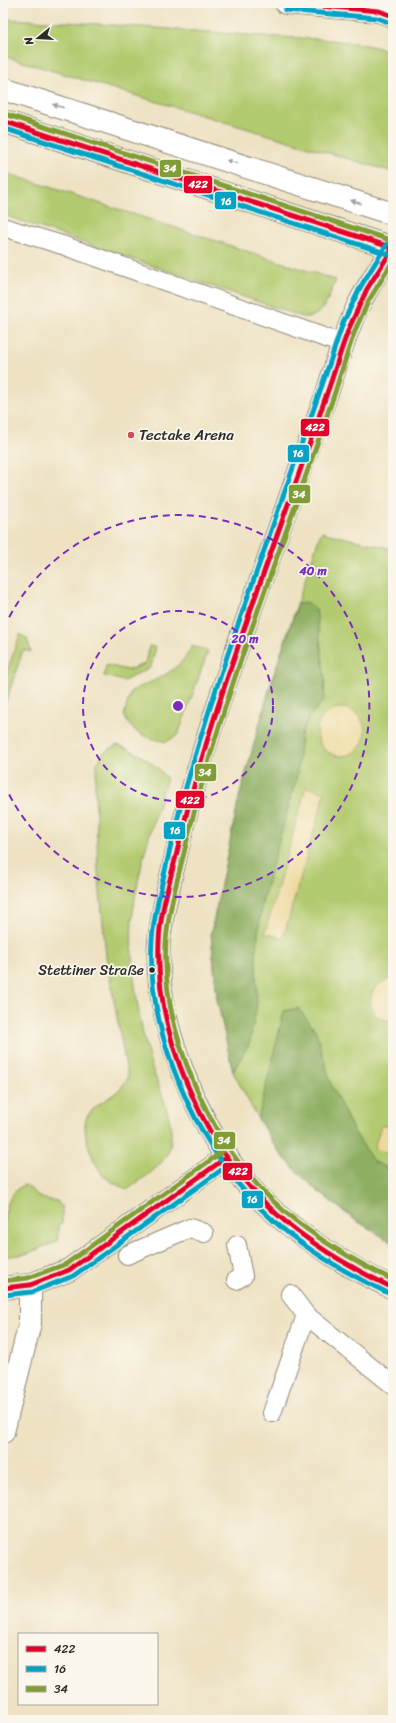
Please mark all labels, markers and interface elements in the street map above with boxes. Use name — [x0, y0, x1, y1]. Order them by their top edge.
north arrow — [18, 18, 58, 58]
text: N — [19, 34, 39, 48]
one-way arrow — [51, 103, 63, 109]
line badge: 34 — [159, 159, 182, 178]
text: 34 — [163, 159, 177, 178]
one-way arrow — [226, 159, 238, 165]
line badge: 422 — [183, 175, 213, 194]
text: 422 — [187, 175, 208, 194]
line badge: 16 — [214, 191, 237, 210]
text: 16 — [221, 192, 231, 211]
one-way arrow — [350, 199, 362, 205]
line badge: 422 — [300, 418, 330, 437]
text: 422 — [304, 418, 325, 437]
place label: Tectake Arena — [139, 422, 234, 448]
marker: Tectake Arena — [126, 430, 136, 440]
line badge: 16 — [287, 444, 310, 463]
text: 16 — [293, 444, 303, 463]
line badge: 34 — [288, 484, 311, 504]
text: 34 — [292, 485, 306, 504]
text: 40 m — [298, 560, 327, 582]
text: 20 m — [231, 628, 259, 650]
centre of rings — [171, 699, 185, 713]
line badge: 34 — [194, 763, 217, 782]
text: 34 — [198, 763, 212, 782]
line badge: 422 — [175, 790, 205, 809]
text: 422 — [179, 791, 200, 810]
line badge: 16 — [163, 821, 186, 840]
text: 16 — [170, 821, 180, 840]
place label: Stettiner Straße — [38, 958, 144, 983]
marker: Stettiner Straße — [147, 965, 157, 975]
line badge: 34 — [213, 1131, 236, 1150]
text: 34 — [217, 1131, 231, 1150]
line badge: 422 — [222, 1162, 253, 1181]
text: 422 — [227, 1162, 248, 1181]
line badge: 16 — [241, 1190, 264, 1209]
text: 16 — [247, 1190, 257, 1209]
legend — [18, 1633, 158, 1705]
text: 422 — [54, 1638, 75, 1660]
text: 16 — [54, 1658, 66, 1680]
text: 34 — [54, 1678, 69, 1700]

